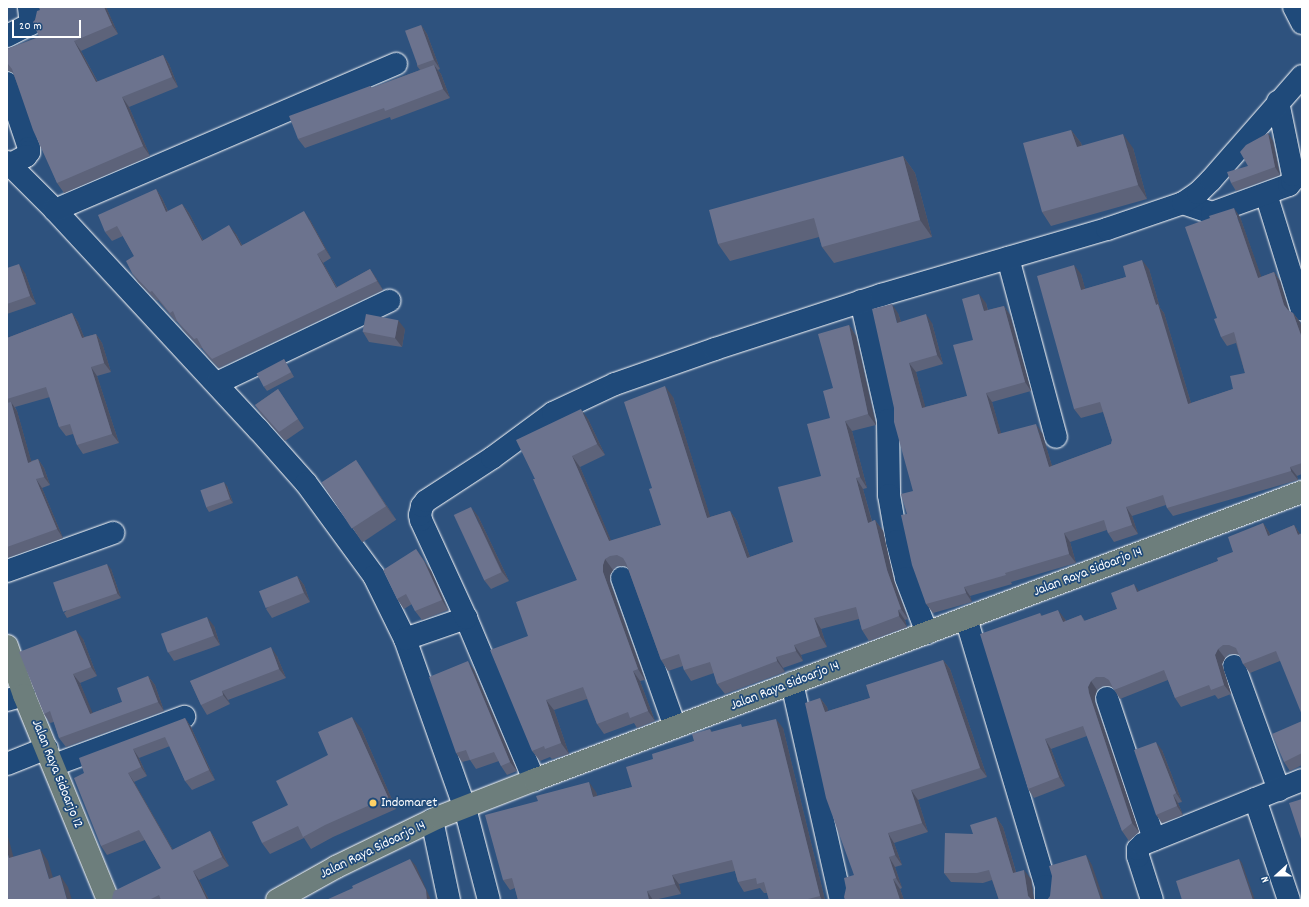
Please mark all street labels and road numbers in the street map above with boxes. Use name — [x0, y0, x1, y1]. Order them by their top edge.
street label: Jalan Raya Sidoarjo 14 — [1031, 543, 1145, 601]
street label: Jalan Raya Sidoarjo 14 — [728, 657, 842, 715]
street label: Jalan Raya Sidoarjo 12 — [28, 717, 86, 831]
street label: Jalan Raya Sidoarjo 14 — [317, 817, 429, 883]

